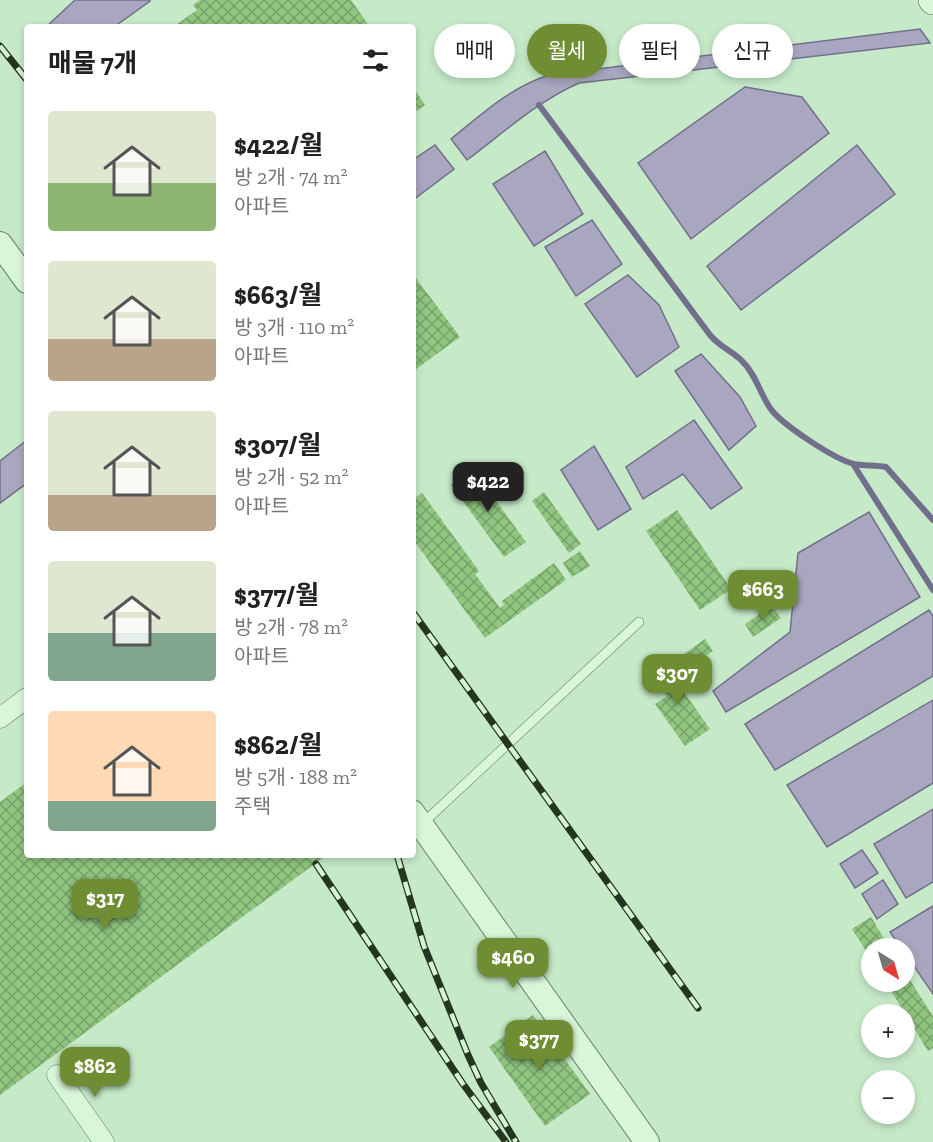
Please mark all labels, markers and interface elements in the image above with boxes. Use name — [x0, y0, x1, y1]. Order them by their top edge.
chip: 매매 — [434, 24, 515, 78]
chip: 월세 — [527, 24, 607, 78]
chip: 필터 — [619, 24, 700, 78]
chip: 신규 — [712, 24, 793, 78]
icon: filters — [359, 44, 392, 77]
text: 매물 7개 — [48, 47, 138, 79]
text: $422/월 — [234, 129, 323, 161]
icon: home — [96, 135, 168, 207]
text: 방 2개 · 74 m² — [234, 165, 348, 189]
text: 아파트 — [234, 194, 289, 218]
text: $663/월 — [234, 279, 322, 311]
icon: home — [96, 285, 168, 357]
text: 방 3개 · 110 m² — [234, 315, 354, 339]
text: 아파트 — [234, 344, 289, 368]
text: $307/월 — [234, 429, 321, 461]
icon: home — [96, 435, 168, 507]
pin: $422 — [452, 462, 524, 513]
text: 방 2개 · 52 m² — [234, 465, 348, 489]
text: $422 — [467, 469, 509, 493]
text: 아파트 — [234, 494, 289, 518]
pin: $663 — [727, 570, 799, 621]
text: $663 — [742, 577, 784, 601]
text: $377/월 — [234, 579, 319, 611]
icon: home — [96, 585, 168, 657]
text: 방 2개 · 78 m² — [234, 615, 348, 639]
text: 아파트 — [234, 644, 289, 668]
pin: $307 — [641, 654, 713, 705]
text: $307 — [656, 661, 698, 685]
text: $862/월 — [234, 729, 322, 761]
icon: home — [96, 735, 168, 807]
text: 방 5개 · 188 m² — [234, 765, 357, 789]
text: 주택 — [234, 794, 271, 818]
pin: $317 — [69, 879, 141, 930]
text: $317 — [86, 886, 124, 910]
pin: $460 — [477, 938, 549, 989]
north arrow — [861, 938, 915, 992]
map controls — [861, 938, 915, 1124]
text: $460 — [491, 945, 535, 969]
button: + — [861, 1004, 915, 1058]
pin: $377 — [503, 1020, 575, 1071]
text: $377 — [519, 1027, 559, 1051]
pin: $862 — [59, 1047, 131, 1098]
text: $862 — [74, 1054, 116, 1078]
button: − — [861, 1070, 915, 1124]

